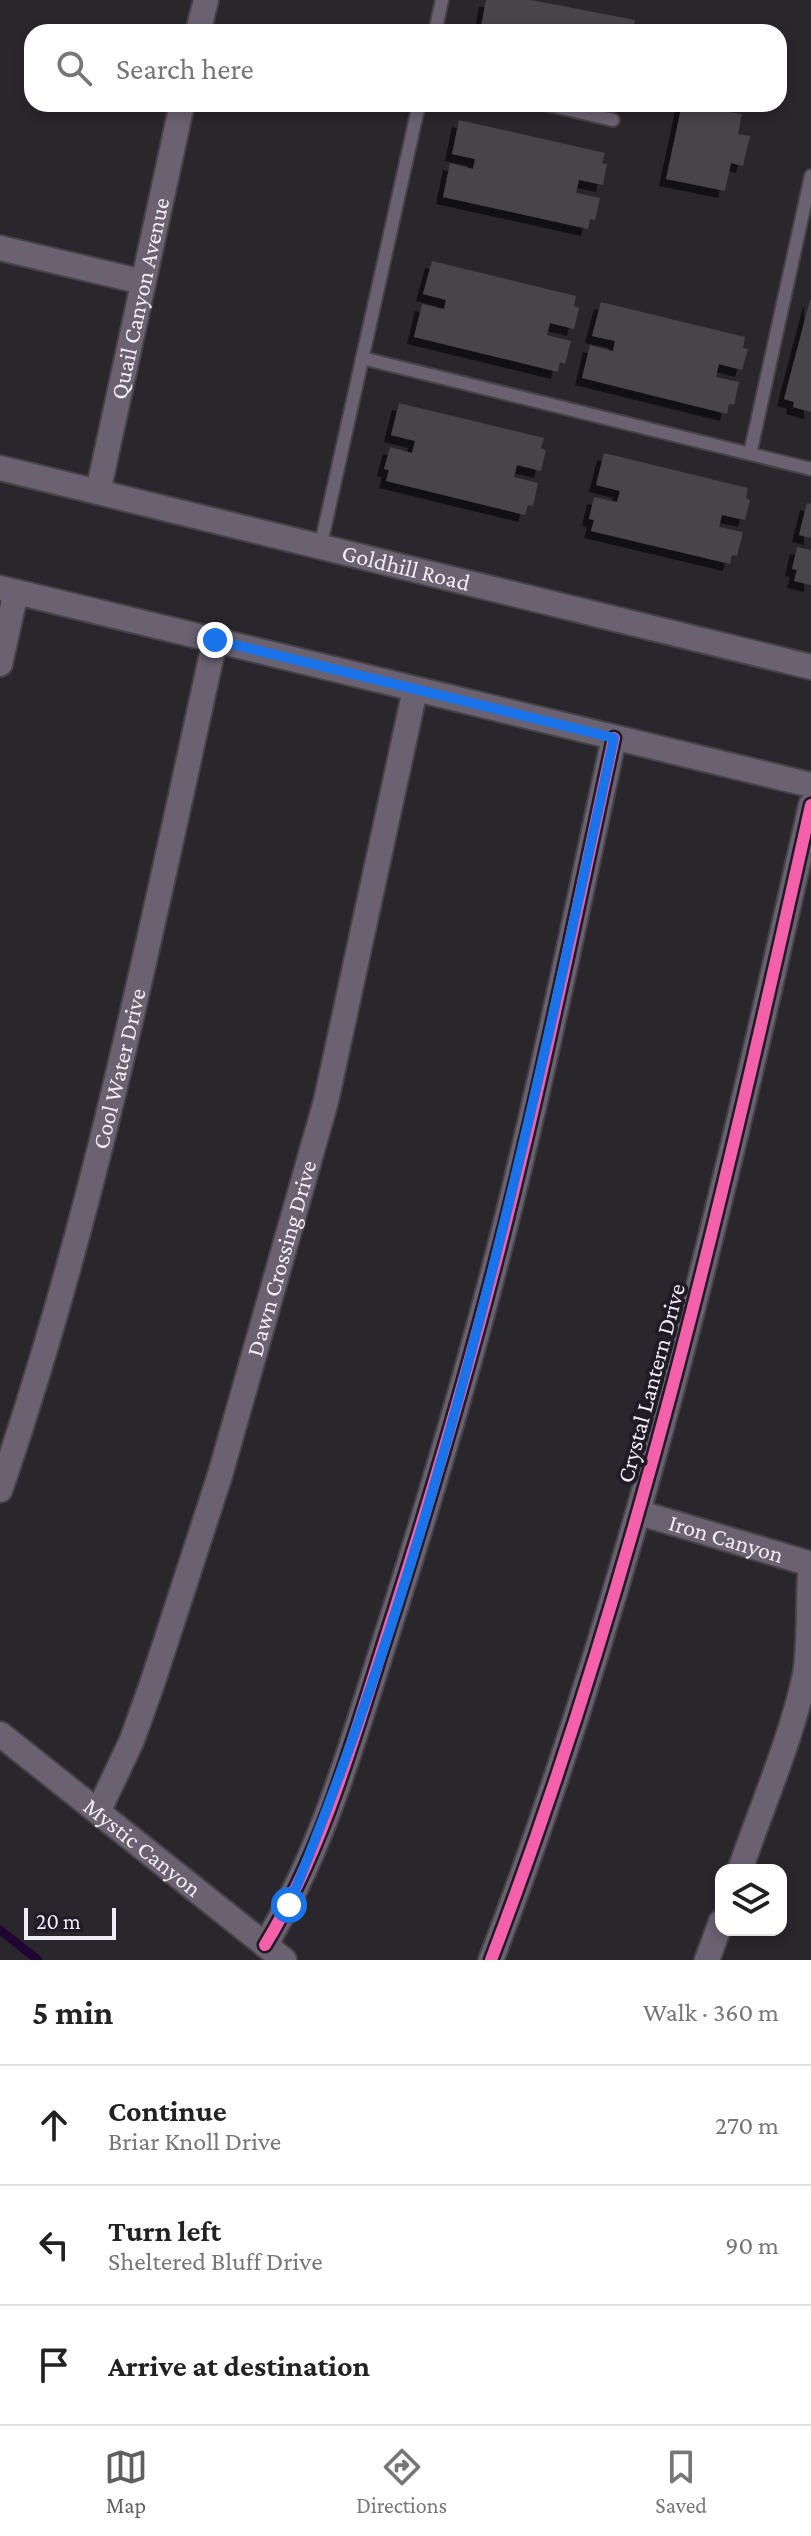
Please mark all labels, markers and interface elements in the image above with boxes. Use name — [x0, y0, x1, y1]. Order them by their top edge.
search box — [24, 24, 787, 112]
icon: search — [52, 46, 96, 90]
text: Search here — [116, 52, 254, 85]
street label: Quail Canyon Avenue — [104, 195, 174, 402]
street label: Goldhill Road — [339, 538, 473, 596]
route end — [197, 622, 233, 658]
street label: Cool Water Drive — [86, 986, 151, 1152]
street label: Dawn Crossing Drive — [240, 1157, 322, 1359]
street label: Crystal Lantern Drive — [611, 1280, 690, 1485]
street label: Iron Canyon — [666, 1508, 787, 1568]
street label: Mystic Canyon — [79, 1792, 207, 1902]
map controls — [715, 1864, 787, 1936]
button: layers — [715, 1864, 787, 1936]
route start — [271, 1887, 307, 1923]
scale bar — [24, 1904, 116, 1940]
text: 20 m — [36, 1909, 81, 1934]
text: 5 min — [32, 1994, 113, 2031]
text: Walk · 360 m — [643, 1998, 779, 2027]
text: Continue — [108, 2094, 227, 2127]
icon: ahead — [32, 2103, 76, 2147]
text: 270 m — [715, 2111, 779, 2140]
text: Briar Knoll Drive — [108, 2127, 281, 2156]
text: Turn left — [108, 2214, 221, 2247]
icon: left — [32, 2223, 76, 2267]
text: 90 m — [725, 2231, 779, 2260]
text: Sheltered Bluff Drive — [108, 2247, 323, 2276]
icon: arrive — [32, 2343, 76, 2387]
text: Arrive at destination — [108, 2349, 370, 2382]
tab: Map — [104, 2445, 148, 2518]
tab: Directions — [356, 2445, 447, 2518]
tab: Saved — [655, 2445, 707, 2518]

